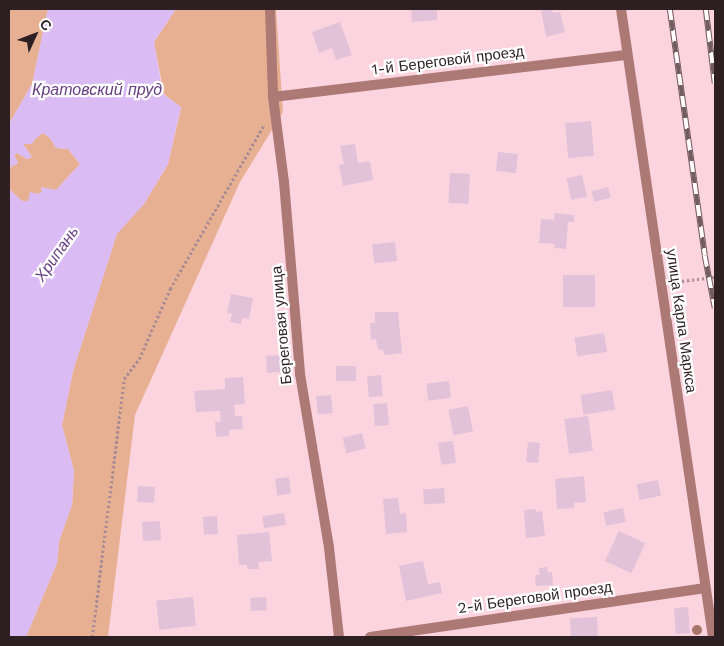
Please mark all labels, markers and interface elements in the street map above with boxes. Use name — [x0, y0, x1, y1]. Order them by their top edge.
north arrow — [10, 10, 60, 60]
text: С — [37, 16, 55, 34]
street label: 1-й Береговой проезд — [371, 43, 525, 79]
water label: Кратовский пруд — [32, 80, 162, 100]
water label: Хрипань — [31, 223, 83, 285]
street label: улица Карла Маркса — [662, 248, 700, 394]
street label: Береговая улица — [268, 265, 296, 385]
street label: 2-й Береговой проезд — [457, 578, 613, 618]

